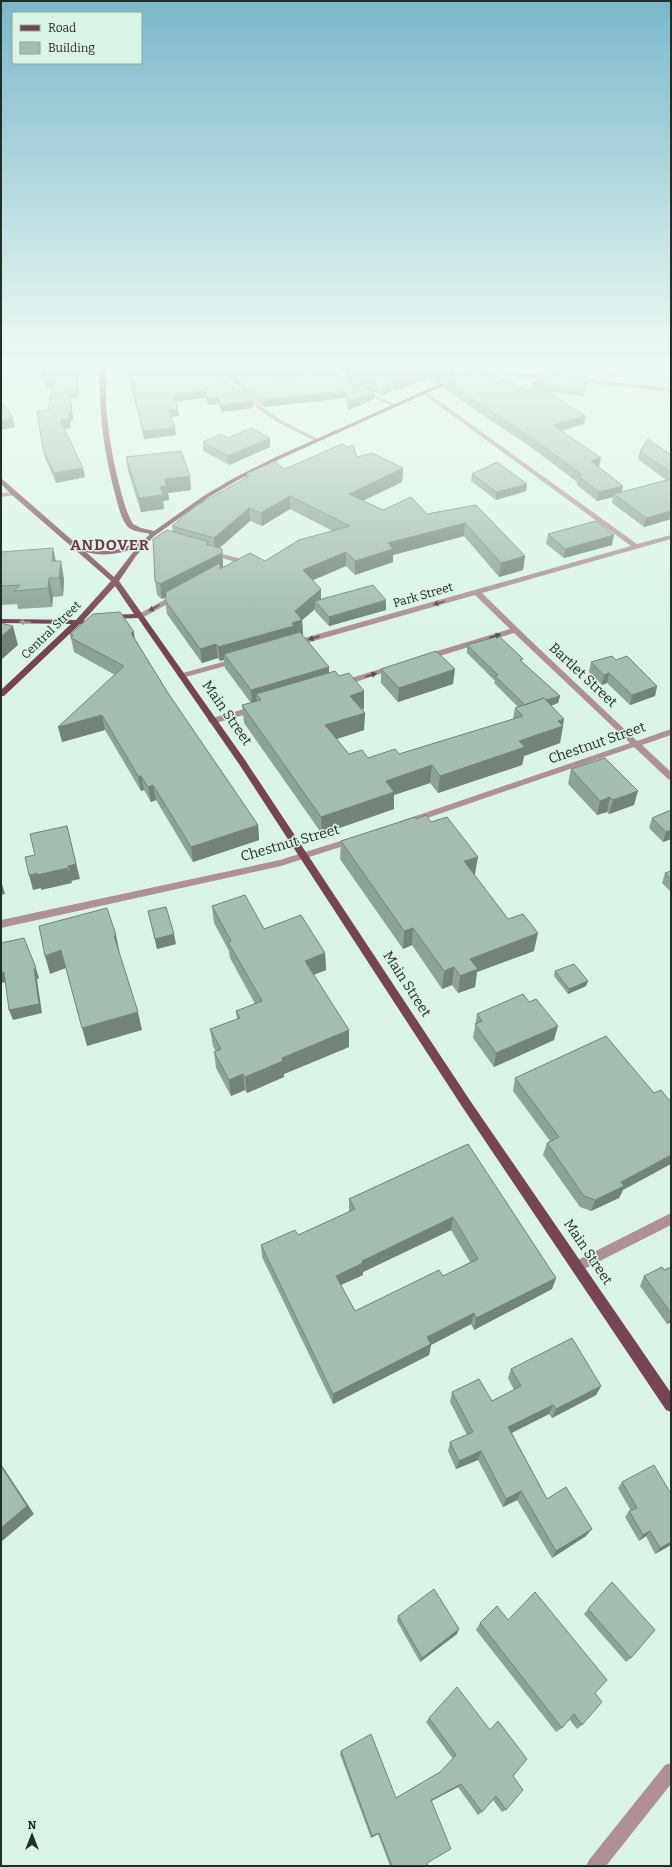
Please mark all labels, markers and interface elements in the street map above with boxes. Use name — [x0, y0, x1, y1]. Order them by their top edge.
legend — [12, 12, 142, 64]
text: Road — [48, 21, 76, 35]
text: Building — [48, 41, 95, 55]
district label: ANDOVER — [70, 536, 150, 554]
street label: Park Street — [391, 580, 455, 610]
street label: Central Street — [18, 598, 84, 662]
one-way arrow — [433, 600, 446, 606]
one-way arrow — [148, 605, 160, 612]
one-way arrow — [18, 619, 31, 625]
one-way arrow — [489, 633, 501, 639]
one-way arrow — [308, 635, 320, 641]
street label: Bartlet Street — [546, 639, 620, 711]
one-way arrow — [365, 672, 377, 678]
street label: Main Street — [198, 677, 256, 749]
street label: Chestnut Street — [546, 718, 648, 768]
street label: Chestnut Street — [239, 821, 341, 865]
street label: Main Street — [379, 948, 435, 1020]
street label: Main Street — [560, 1216, 616, 1288]
north arrow — [12, 1815, 52, 1855]
text: N — [28, 1819, 37, 1832]

